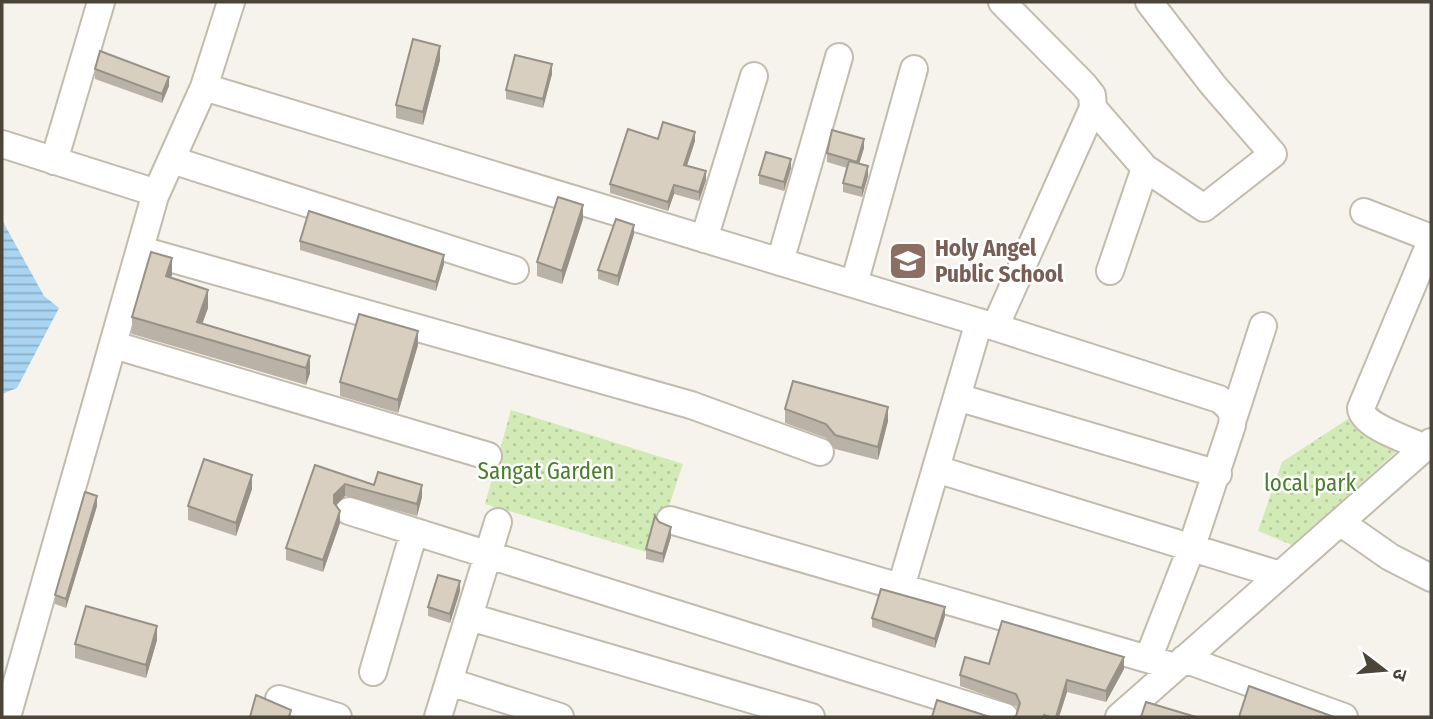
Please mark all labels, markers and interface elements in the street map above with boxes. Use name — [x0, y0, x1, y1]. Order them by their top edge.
place label: Holy Angel Public School — [935, 234, 1064, 288]
school or university icon: Holy Angel Public School — [887, 240, 929, 282]
park label: Sangat Garden — [477, 457, 615, 485]
park label: local park — [1264, 469, 1356, 497]
north arrow — [1349, 635, 1419, 705]
text: उ — [1387, 666, 1412, 684]

